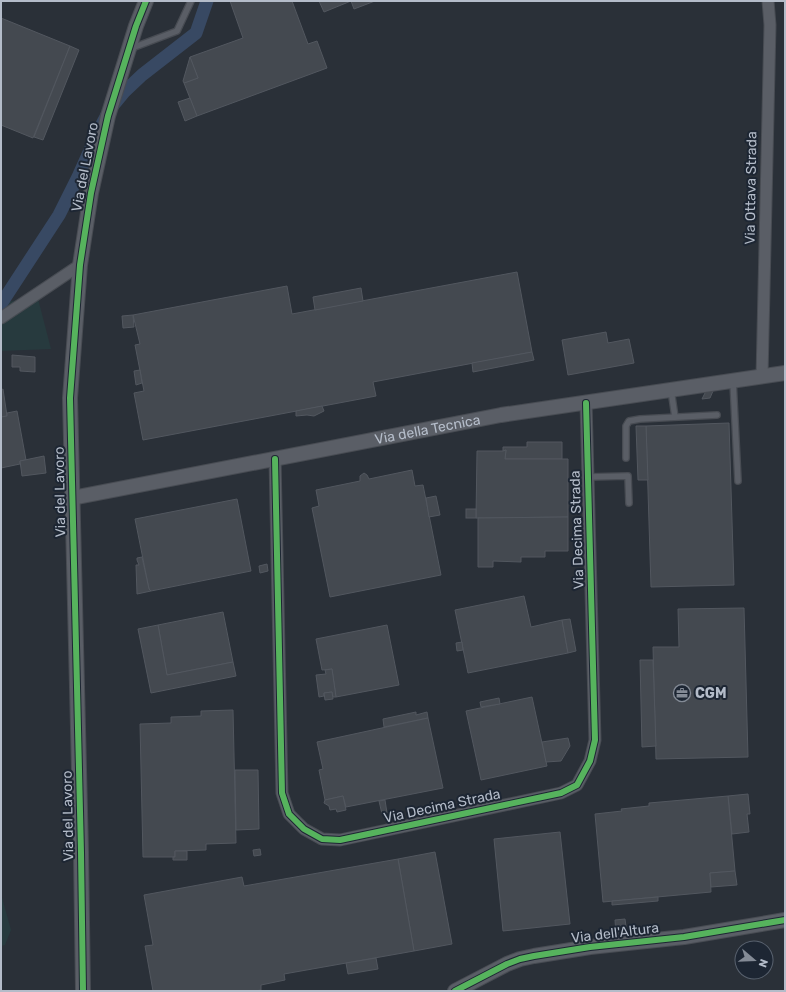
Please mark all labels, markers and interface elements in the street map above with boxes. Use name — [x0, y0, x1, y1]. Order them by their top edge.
street label: Via del Lavoro — [68, 121, 102, 213]
street label: Via Ottava Strada — [742, 131, 760, 245]
street label: Via della Tecnica — [373, 411, 482, 448]
street label: Via del Lavoro — [51, 446, 69, 538]
street label: Via Decima Strada — [566, 470, 588, 590]
office icon: CGM — [672, 683, 692, 703]
place label: CGM — [695, 685, 727, 702]
street label: Via del Lavoro — [59, 770, 77, 862]
street label: Via Decima Strada — [382, 785, 502, 827]
street label: Via dell'Altura — [570, 919, 660, 947]
north arrow — [734, 940, 774, 980]
text: N — [756, 957, 770, 969]

